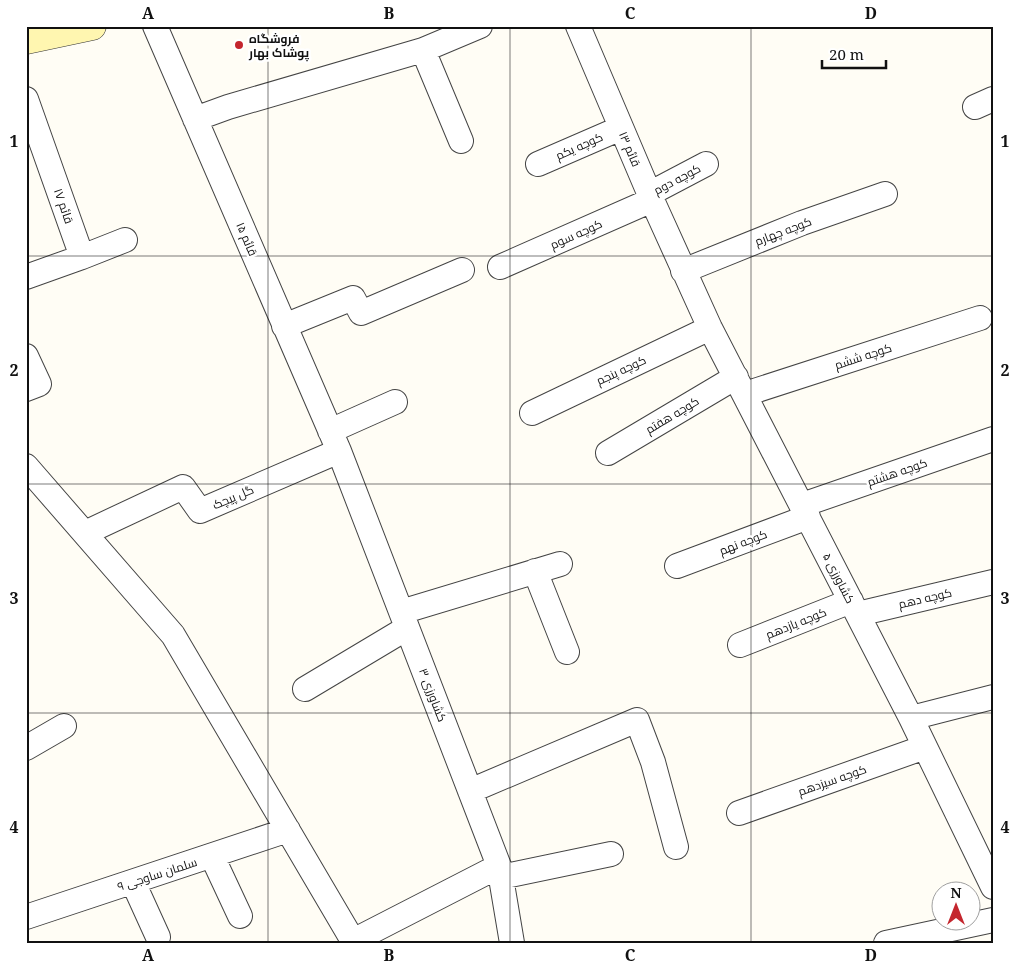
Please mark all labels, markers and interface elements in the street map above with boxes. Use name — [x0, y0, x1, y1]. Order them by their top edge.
text: A — [142, 2, 155, 24]
text: B — [384, 2, 395, 24]
text: C — [625, 2, 636, 24]
text: D — [865, 2, 877, 24]
place label: فروشگاه پوشاک بهار — [248, 30, 310, 62]
scale bar — [822, 38, 885, 70]
marker: فروشگاه پوشاک بهار — [233, 39, 245, 51]
text: 20 m — [829, 44, 864, 64]
street label: کوچه یکم — [553, 128, 606, 165]
street label: قائم ۱۳ — [615, 129, 645, 169]
text: 1 — [9, 130, 19, 152]
text: 1 — [1000, 130, 1010, 152]
street label: کوچه دوم — [650, 160, 704, 199]
street label: قائم ۱۷ — [50, 186, 78, 226]
street label: کوچه چهارم — [752, 212, 814, 251]
street label: کوچه سوم — [547, 215, 605, 254]
street label: قائم ۱۵ — [232, 219, 262, 259]
street label: کوچه ششم — [832, 339, 894, 374]
street label: کوچه پنجم — [593, 351, 649, 390]
text: 2 — [9, 359, 19, 381]
text: 2 — [1000, 359, 1010, 381]
street label: کوچه هفتم — [642, 392, 703, 439]
street label: کوچه هشتم — [865, 454, 930, 491]
street label: گل پیچک — [210, 481, 257, 514]
street label: کوچه نهم — [717, 525, 770, 560]
street label: کشاورزی ۵ — [819, 550, 859, 606]
street label: کوچه دهم — [897, 584, 954, 613]
text: 3 — [9, 587, 19, 609]
text: 3 — [1000, 587, 1010, 609]
street label: کوچه یازدهم — [763, 603, 829, 644]
street label: کشاورزی ۳ — [415, 666, 451, 724]
street label: کوچه سیزدهم — [795, 760, 869, 801]
text: 4 — [9, 816, 19, 838]
text: 4 — [1000, 816, 1010, 838]
street label: سلمان ساوجی ۹ — [115, 853, 199, 895]
north arrow — [932, 882, 982, 932]
text: N — [950, 883, 962, 902]
text: A — [142, 944, 155, 966]
text: B — [384, 944, 395, 966]
text: C — [625, 944, 636, 966]
text: D — [865, 944, 877, 966]

